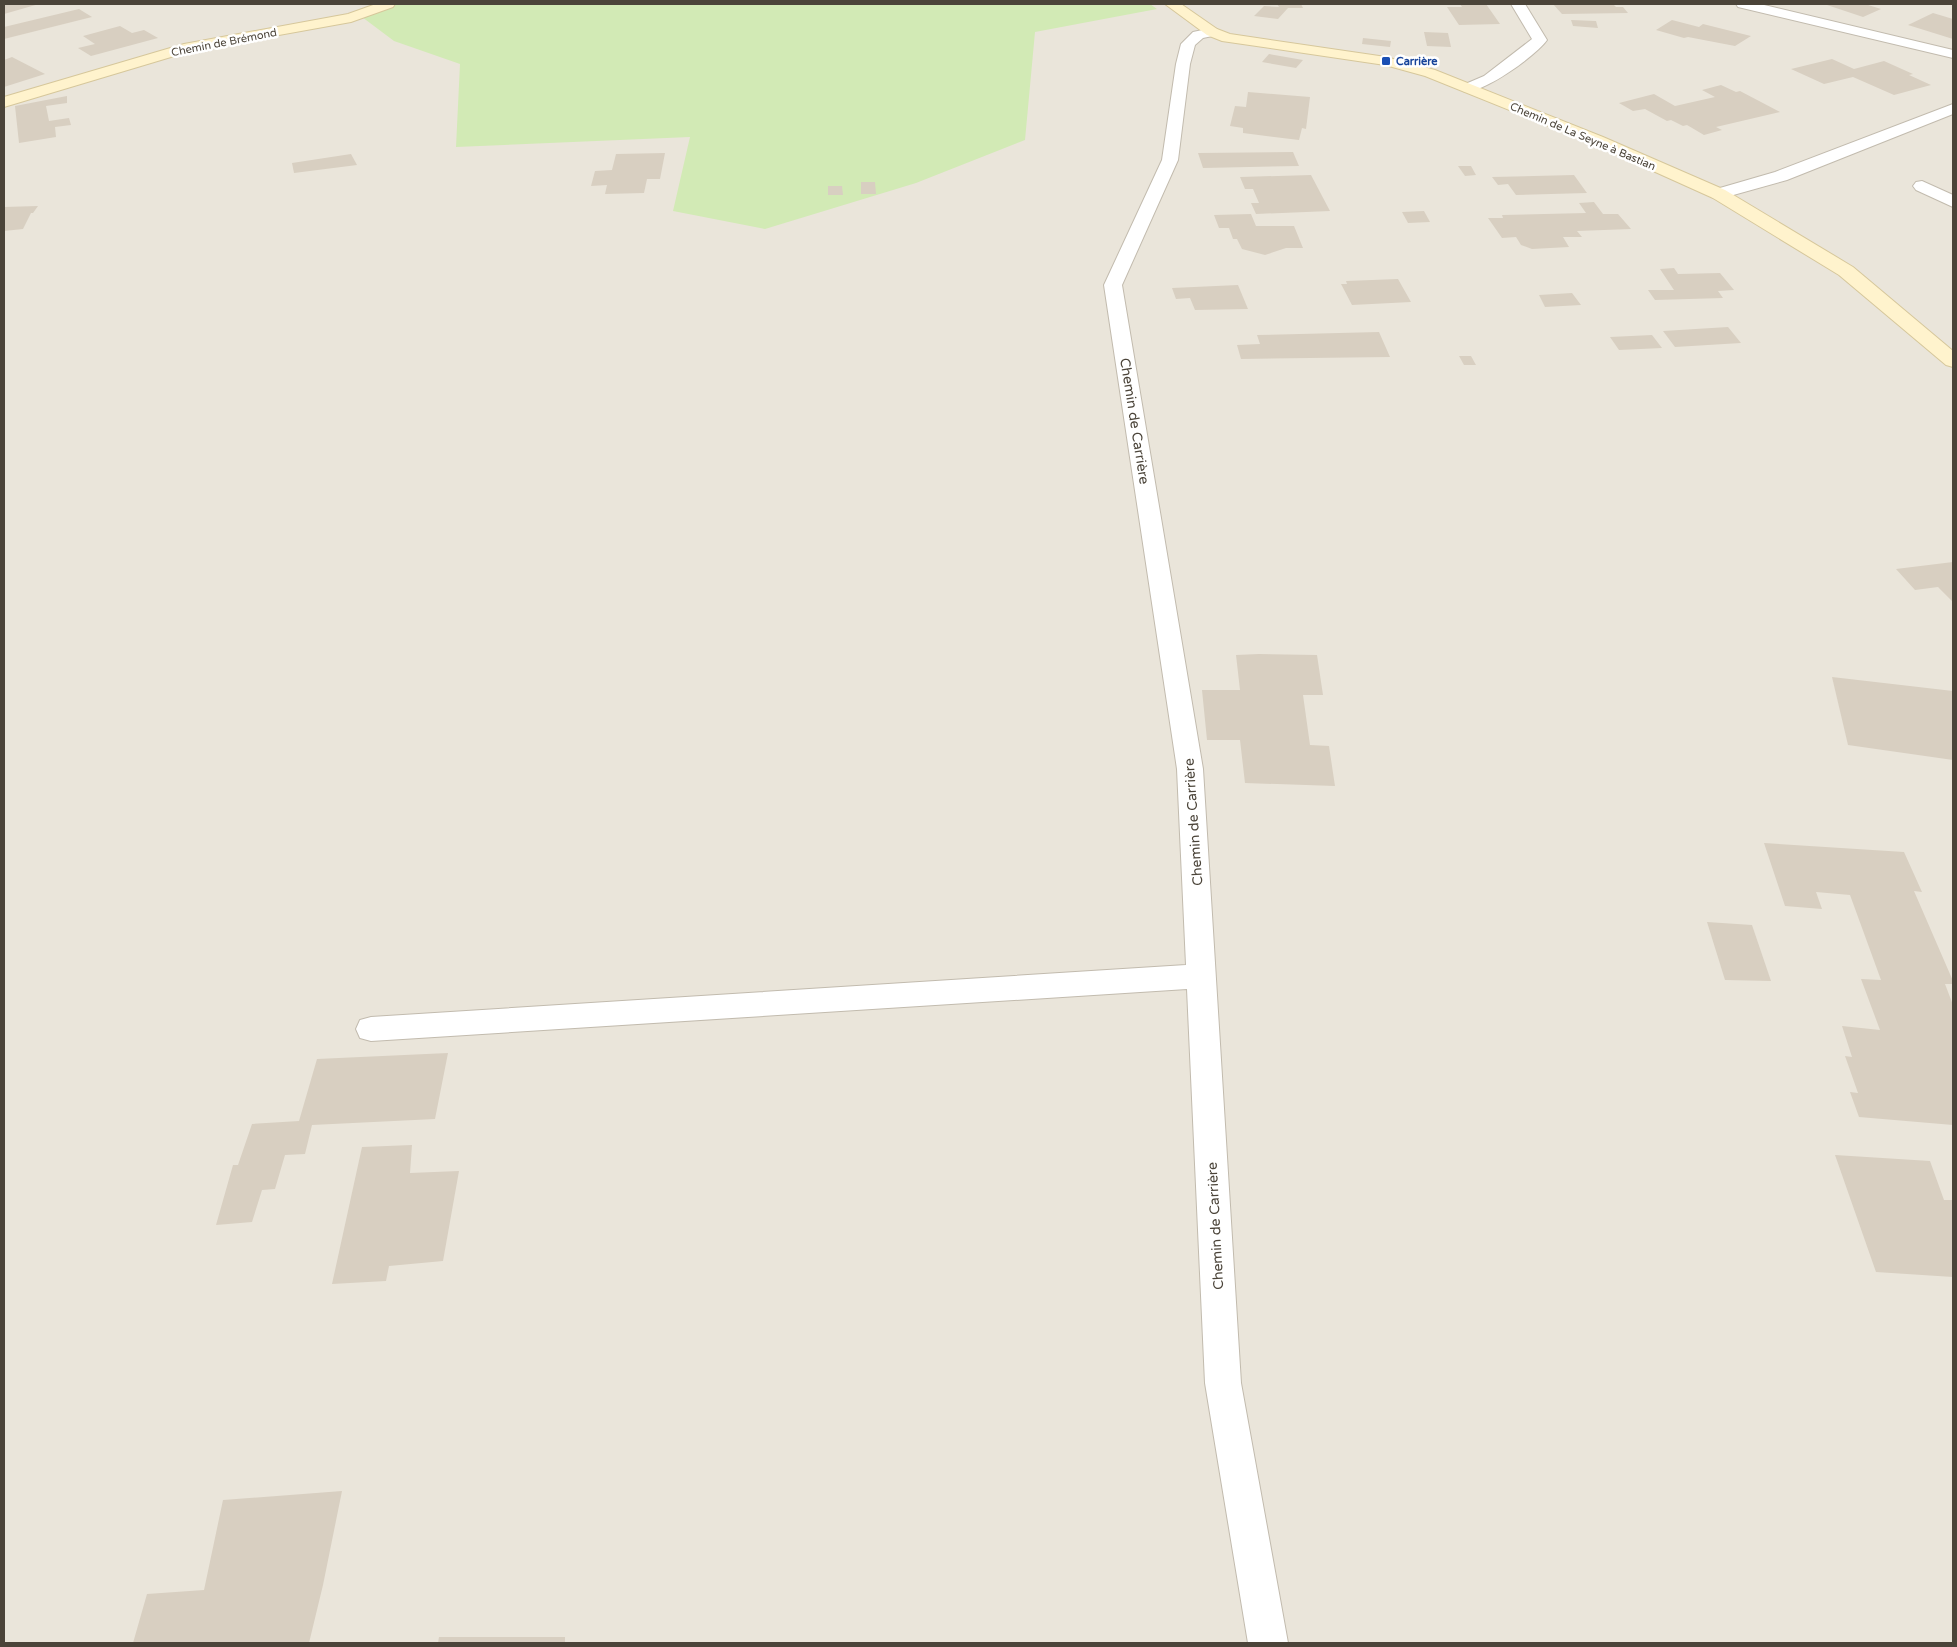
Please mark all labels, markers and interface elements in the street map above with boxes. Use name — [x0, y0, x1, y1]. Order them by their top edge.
street label: Chemin de Brémond — [170, 26, 278, 59]
marker: Carrière — [1380, 55, 1392, 67]
place label: Carrière — [1396, 55, 1438, 68]
street label: Chemin de La Seyne à Bastian — [1508, 100, 1658, 173]
street label: Chemin de Carrière — [1116, 357, 1153, 486]
street label: Chemin de Carrière — [1181, 758, 1206, 886]
street label: Chemin de Carrière — [1204, 1162, 1227, 1290]

